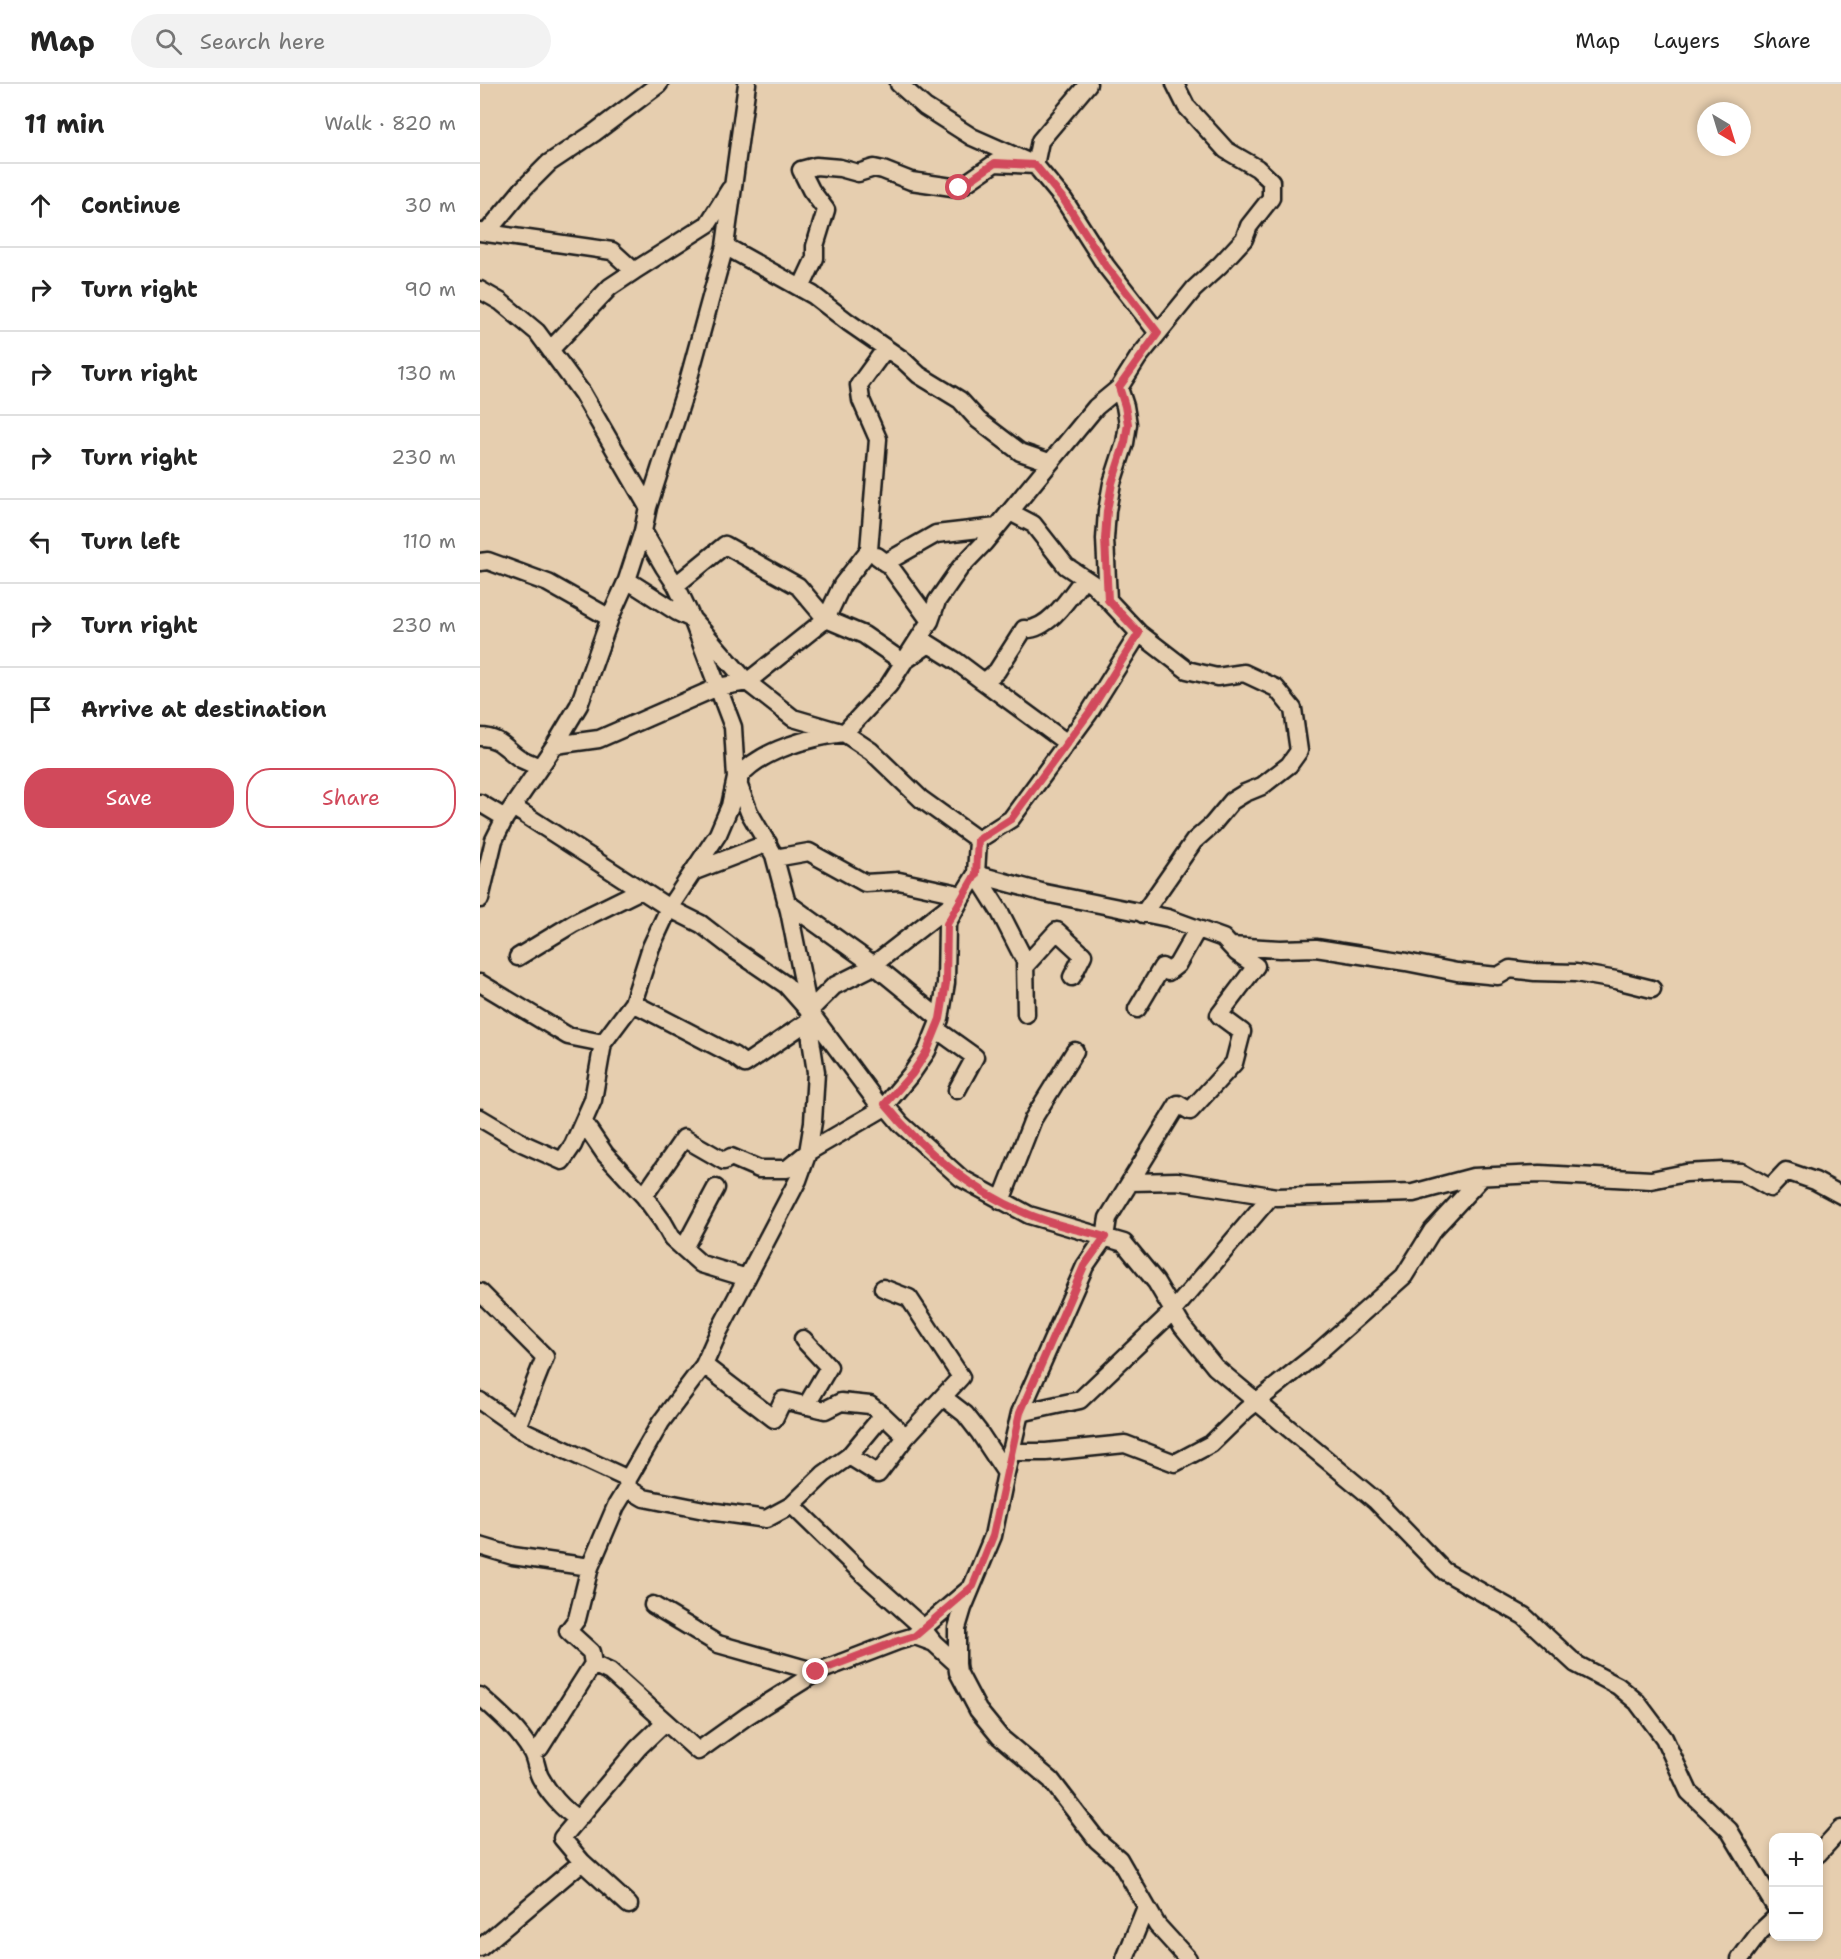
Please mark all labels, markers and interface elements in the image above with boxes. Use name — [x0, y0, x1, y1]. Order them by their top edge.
search box — [131, 14, 551, 68]
text: Map — [30, 22, 95, 60]
icon: search — [152, 25, 185, 58]
text: Search here — [200, 27, 325, 56]
text: Map — [1575, 27, 1620, 55]
text: Layers — [1653, 27, 1720, 55]
text: Share — [1753, 27, 1811, 55]
north arrow — [1697, 102, 1751, 156]
text: 11 min — [24, 106, 105, 141]
text: Walk · 820 m — [324, 110, 456, 136]
route start — [945, 174, 971, 200]
icon: ahead — [24, 189, 57, 222]
text: Continue — [81, 191, 181, 220]
text: 30 m — [404, 192, 456, 218]
icon: right — [24, 273, 57, 306]
text: Turn right — [81, 275, 198, 304]
text: 90 m — [404, 276, 456, 302]
icon: right — [24, 357, 57, 390]
text: Turn right — [81, 359, 198, 388]
text: 130 m — [397, 360, 456, 386]
icon: right — [24, 441, 57, 474]
text: Turn right — [81, 443, 198, 472]
text: 230 m — [391, 444, 456, 470]
icon: left — [24, 525, 57, 558]
text: Turn left — [81, 527, 180, 556]
text: 110 m — [402, 528, 456, 554]
icon: right — [24, 609, 57, 642]
text: Turn right — [81, 611, 198, 640]
text: 230 m — [391, 612, 456, 638]
icon: arrive — [24, 693, 57, 726]
text: Arrive at destination — [81, 695, 327, 724]
button: Save — [24, 768, 234, 828]
button: Share — [246, 768, 456, 828]
route end — [802, 1658, 828, 1684]
map controls — [1769, 1833, 1823, 1941]
button: + — [1769, 1833, 1823, 1887]
button: − — [1769, 1887, 1823, 1941]

